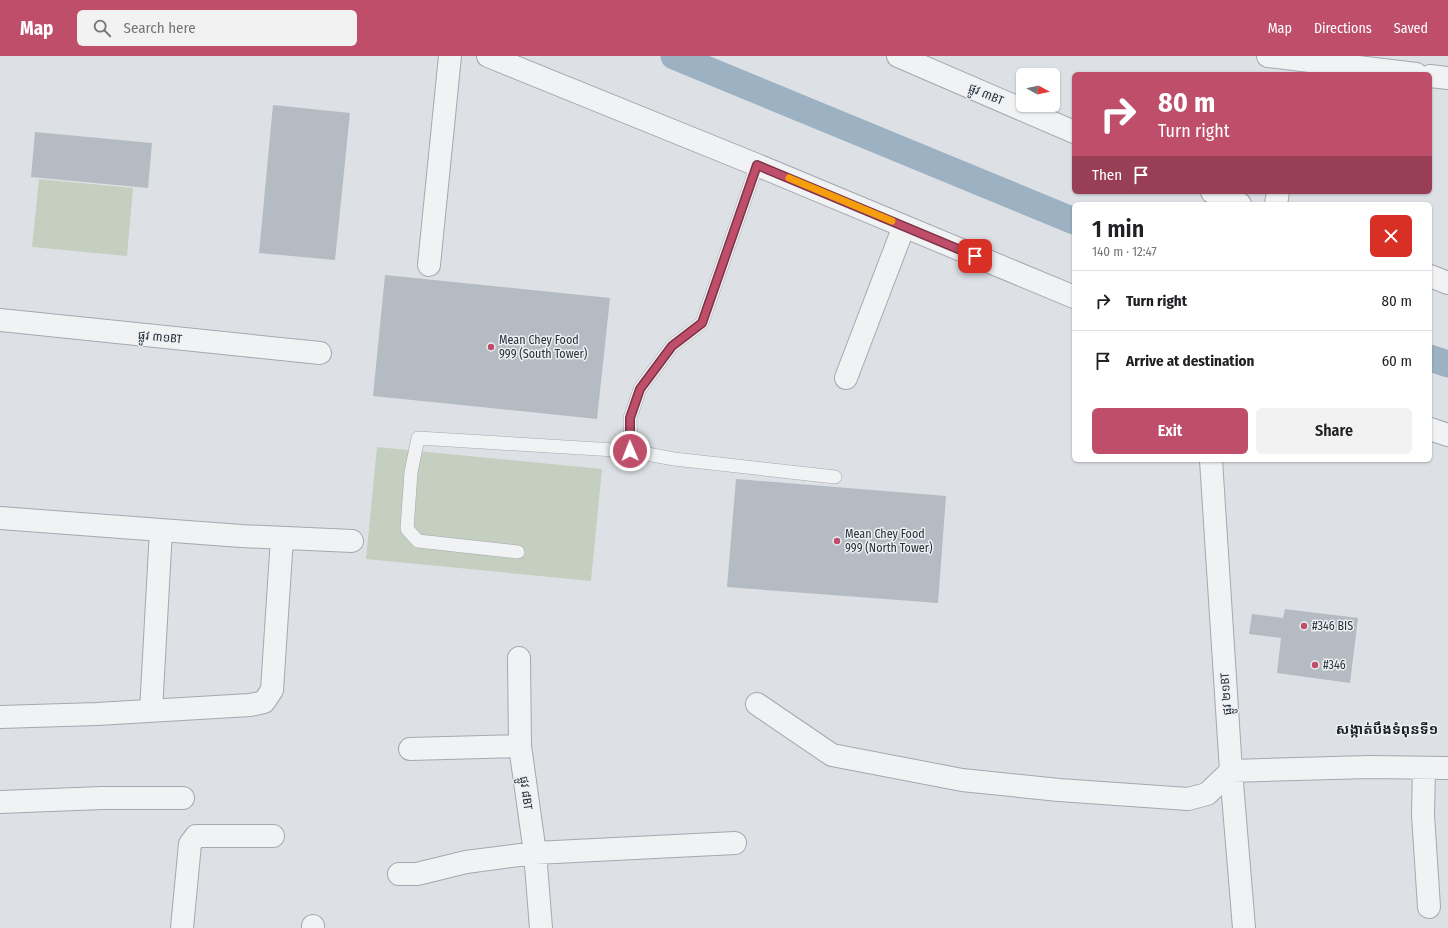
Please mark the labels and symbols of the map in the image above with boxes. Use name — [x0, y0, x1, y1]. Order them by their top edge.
north arrow — [1016, 68, 1060, 112]
street label: ផ្លូវ ៣BT — [965, 80, 1006, 111]
pin — [958, 239, 992, 273]
street label: ផ្លូវ ៣១BT — [137, 328, 183, 350]
place label: Mean Chey Food 999 (South Tower) — [499, 333, 588, 361]
marker: Mean Chey Food 999 (South Tower) — [486, 342, 496, 352]
position arrow — [609, 430, 651, 472]
place label: Mean Chey Food 999 (North Tower) — [845, 527, 933, 555]
marker: Mean Chey Food 999 (North Tower) — [832, 536, 842, 546]
place label: #346 BIS — [1312, 619, 1353, 633]
marker: #346 BIS — [1299, 621, 1309, 631]
place label: #346 — [1323, 658, 1346, 672]
marker: #346 — [1310, 660, 1320, 670]
street label: ផ្លូវ ២១BT — [1217, 671, 1238, 716]
district label: សង្កាត់បឹងទំពុនទី១ — [1336, 721, 1438, 738]
street label: ផ្លូវ ៨BT — [513, 775, 535, 812]

